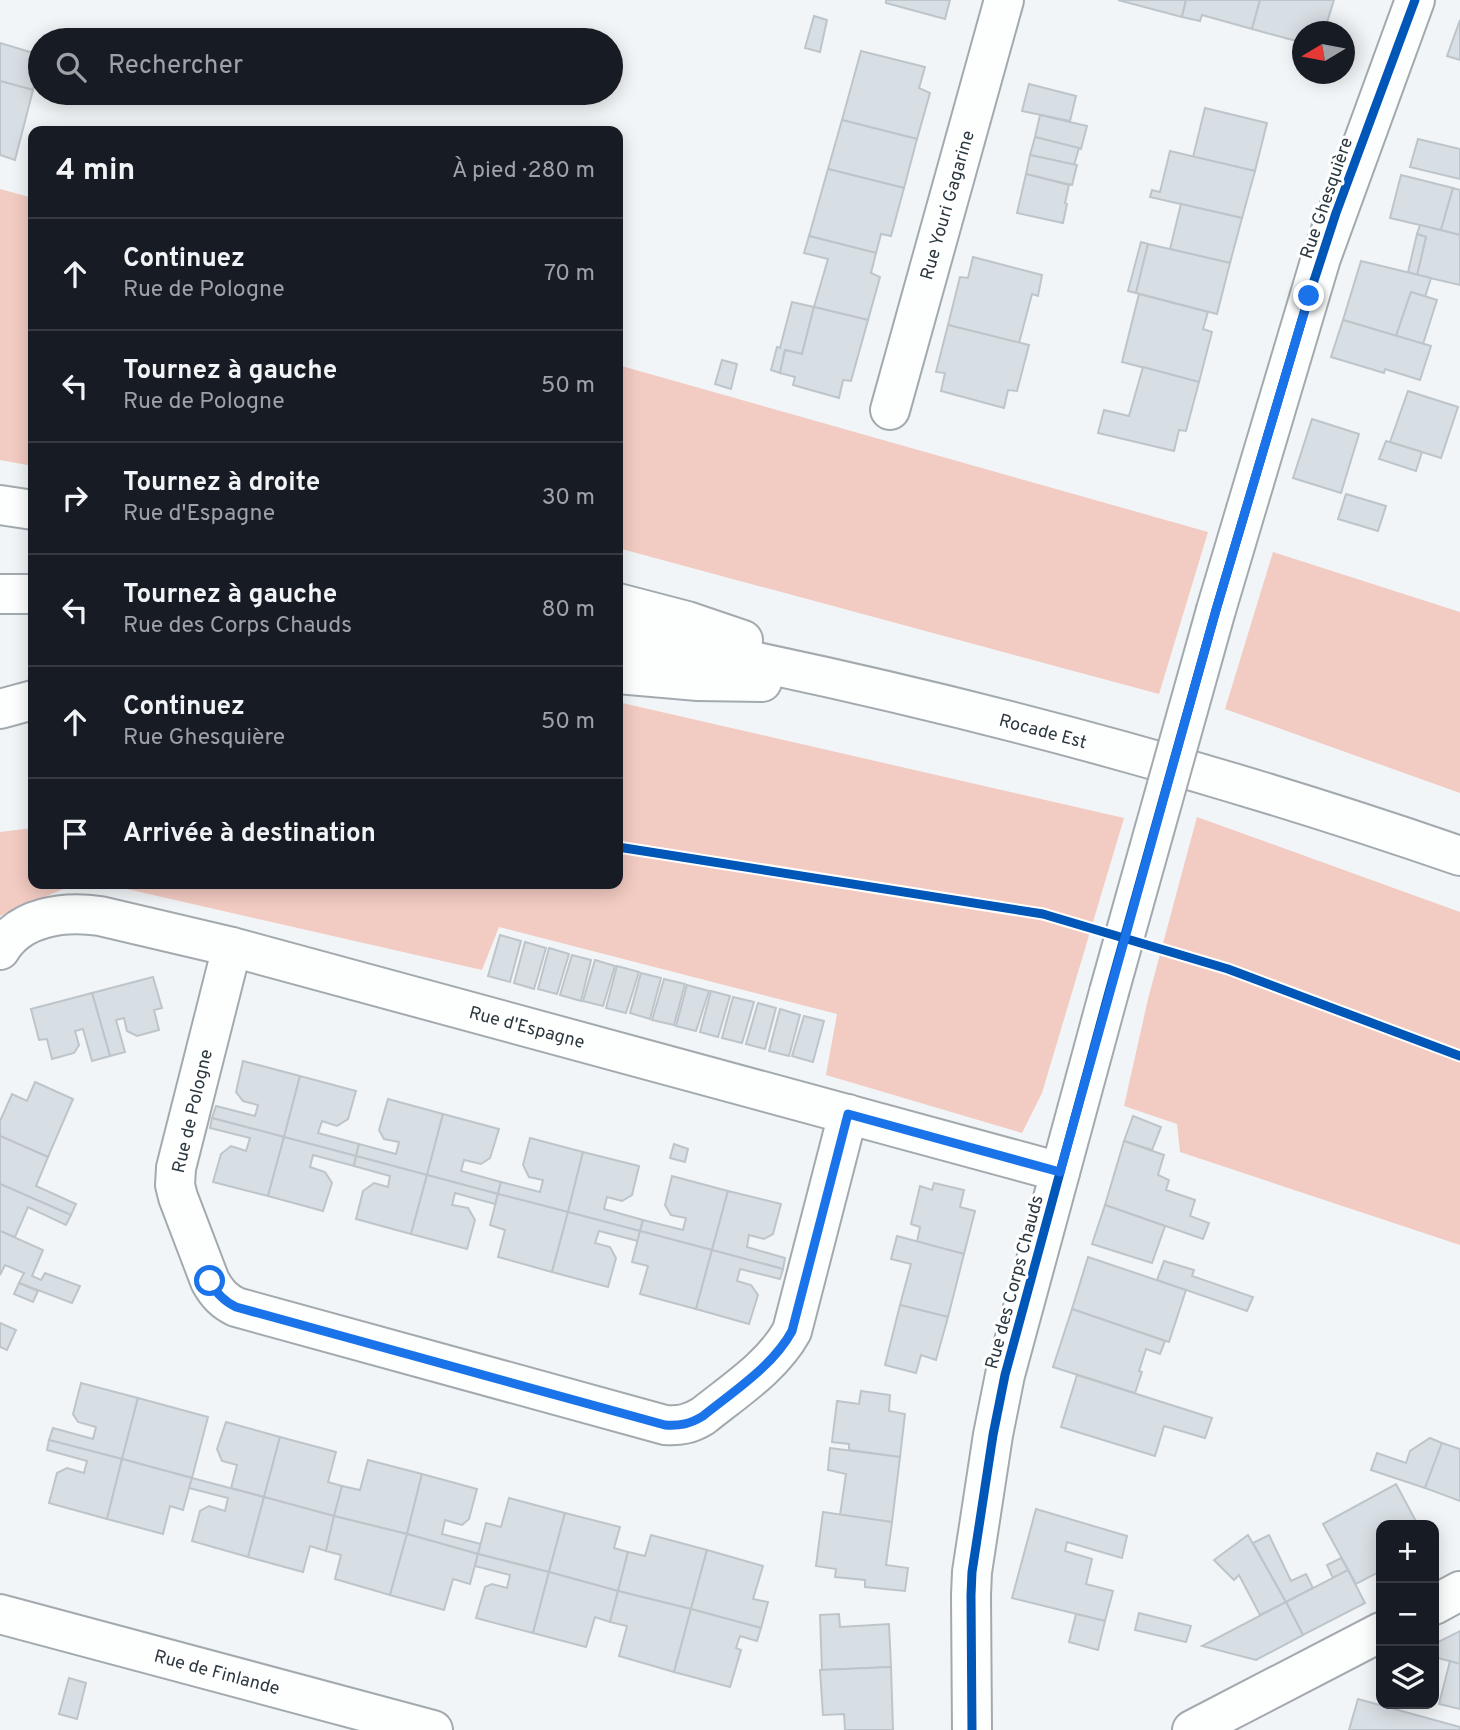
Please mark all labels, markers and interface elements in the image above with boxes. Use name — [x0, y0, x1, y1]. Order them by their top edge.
north arrow — [1292, 21, 1355, 84]
search box — [28, 28, 623, 105]
icon: search — [52, 48, 90, 86]
text: Rechercher — [108, 50, 243, 83]
street label: Rue Youri Gagarine — [916, 128, 981, 283]
street label: Rue Ghesquière — [1296, 135, 1359, 262]
text: 4 min — [56, 153, 135, 190]
text: À pied · 280 m — [452, 157, 595, 186]
text: Continuez — [123, 243, 245, 276]
icon: ahead — [56, 255, 94, 293]
text: 70 m — [544, 260, 595, 289]
text: Rue de Pologne — [123, 276, 285, 305]
route end — [1293, 280, 1324, 311]
text: Tournez à gauche — [123, 355, 337, 388]
icon: left — [56, 367, 94, 405]
text: 50 m — [541, 372, 595, 401]
text: Rue de Pologne — [123, 388, 285, 417]
text: Tournez à droite — [123, 467, 320, 500]
icon: right — [56, 479, 94, 517]
text: 30 m — [542, 484, 595, 513]
text: Rue d'Espagne — [123, 500, 275, 529]
text: Tournez à gauche — [123, 579, 337, 612]
icon: left — [56, 591, 94, 629]
text: 80 m — [542, 596, 595, 625]
text: Rue des Corps Chauds — [123, 612, 352, 641]
text: Continuez — [123, 691, 245, 724]
icon: ahead — [56, 703, 94, 741]
text: 50 m — [541, 708, 595, 737]
street label: Rocade Est — [996, 710, 1089, 755]
text: Rue Ghesquière — [123, 724, 285, 753]
icon: arrive — [56, 815, 94, 853]
text: Arrivée à destination — [123, 818, 376, 851]
street label: Rue d'Espagne — [466, 1002, 587, 1055]
street label: Rue de Pologne — [168, 1047, 219, 1176]
street label: Rue des Corps Chauds — [981, 1193, 1050, 1372]
route start — [194, 1265, 225, 1296]
map controls — [1376, 1520, 1439, 1709]
button: + — [1376, 1520, 1439, 1583]
button: − — [1376, 1583, 1439, 1646]
street label: Rue de Finlande — [151, 1646, 282, 1701]
button: layers — [1376, 1646, 1439, 1709]

